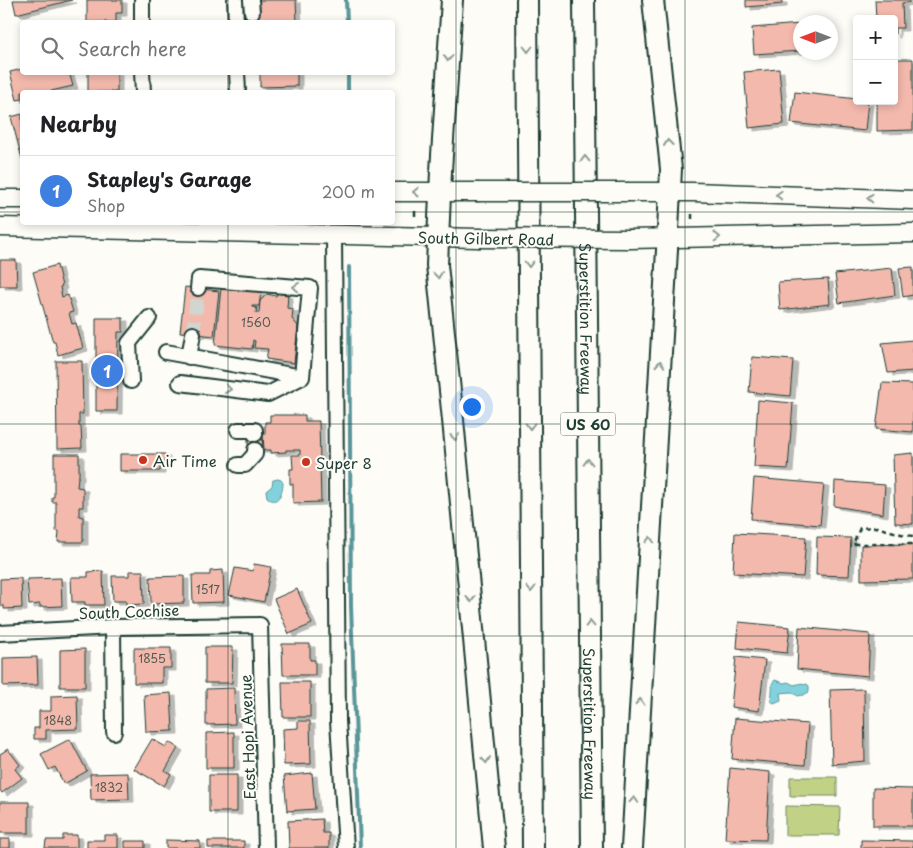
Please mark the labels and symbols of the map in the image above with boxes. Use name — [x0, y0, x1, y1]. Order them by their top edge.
north arrow — [793, 15, 838, 60]
one-way arrow — [523, 45, 533, 53]
one-way arrow — [443, 54, 454, 62]
one-way arrow — [663, 139, 674, 147]
one-way arrow — [580, 155, 590, 163]
one-way arrow — [412, 187, 420, 197]
one-way arrow — [775, 190, 783, 201]
one-way arrow — [866, 193, 874, 204]
street label: South Gilbert Road — [418, 225, 554, 251]
one-way arrow — [713, 232, 721, 242]
street label: Superstition Freeway — [575, 243, 599, 395]
one-way arrow — [524, 260, 534, 268]
one-way arrow — [432, 272, 443, 280]
one-way arrow — [292, 282, 300, 293]
house number: 1560 — [241, 313, 271, 331]
pin: 1 — [91, 352, 123, 390]
one-way arrow — [655, 360, 666, 368]
one-way arrow — [225, 383, 233, 394]
your location — [459, 394, 485, 420]
road number: US 60 — [560, 412, 616, 436]
one-way arrow — [525, 422, 535, 430]
one-way arrow — [449, 433, 460, 441]
place label: Air Time — [153, 449, 217, 472]
place label: Super 8 — [316, 451, 372, 474]
marker: Air Time — [137, 454, 149, 466]
marker: Super 8 — [300, 456, 312, 468]
one-way arrow — [583, 458, 593, 466]
one-way arrow — [644, 536, 655, 544]
house number: 1517 — [196, 580, 221, 598]
one-way arrow — [526, 585, 536, 593]
one-way arrow — [465, 595, 476, 603]
street label: South Cochise — [78, 598, 180, 624]
one-way arrow — [585, 620, 595, 628]
street label: Superstition Freeway — [579, 648, 603, 800]
house number: 1855 — [138, 649, 166, 667]
street label: East Hopi Avenue — [233, 674, 261, 800]
one-way arrow — [635, 698, 646, 706]
house number: 1848 — [44, 711, 72, 729]
one-way arrow — [480, 757, 491, 765]
house number: 1832 — [95, 778, 123, 796]
one-way arrow — [629, 795, 640, 803]

